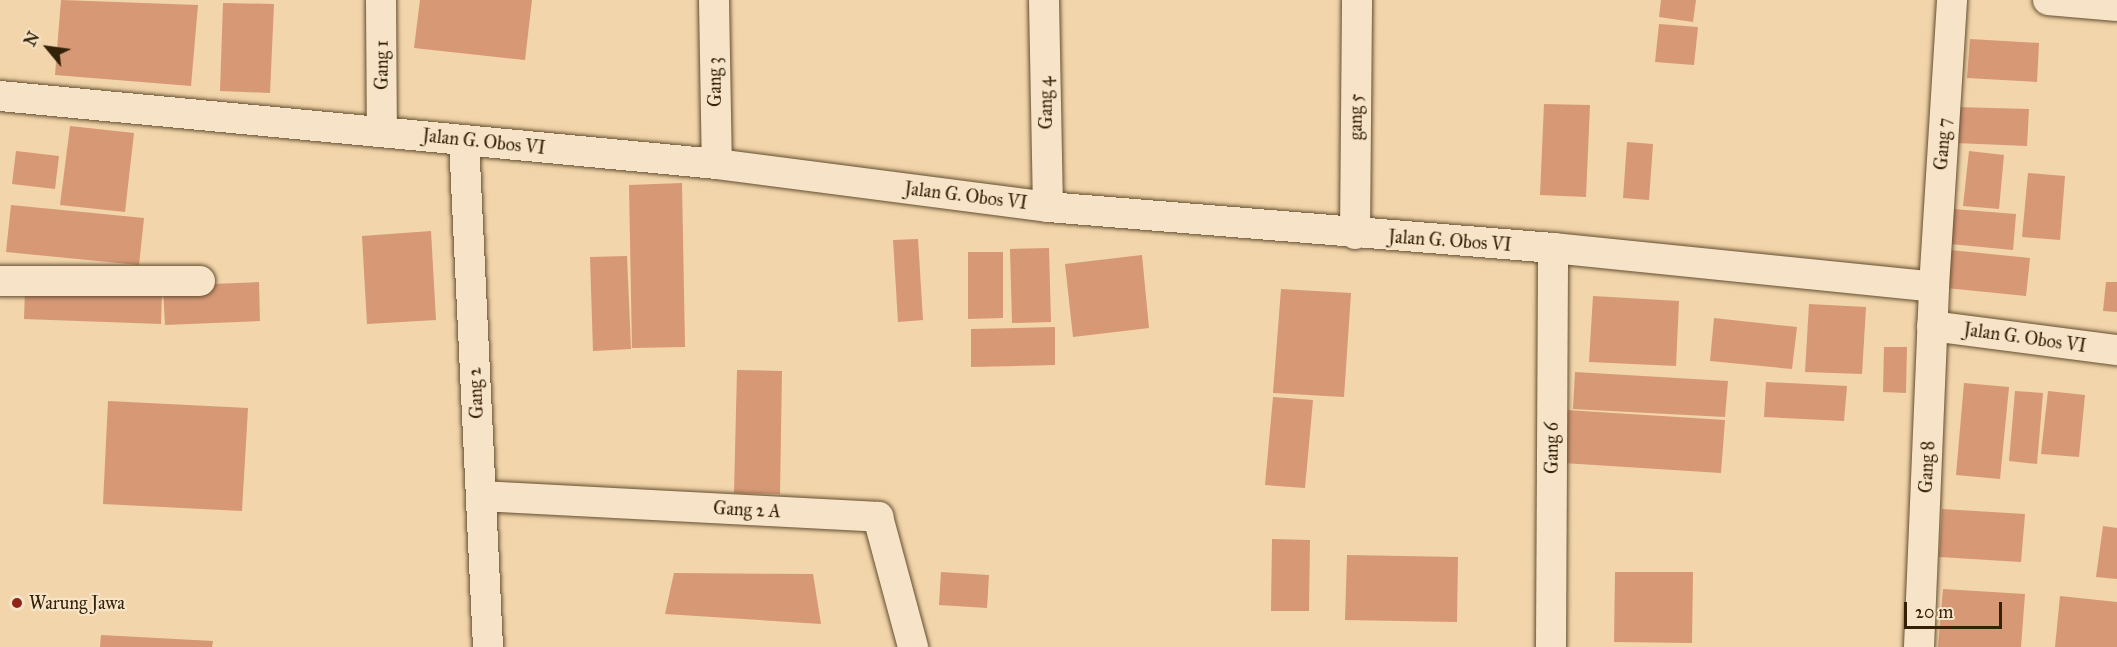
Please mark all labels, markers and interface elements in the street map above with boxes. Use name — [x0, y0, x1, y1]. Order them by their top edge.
north arrow — [18, 18, 78, 78]
text: N — [20, 28, 43, 50]
street label: Gang 1 — [371, 40, 393, 90]
street label: Gang 3 — [704, 57, 726, 107]
street label: Gang 4 — [1035, 76, 1057, 130]
street label: gang 5 — [1345, 94, 1367, 140]
street label: Gang 7 — [1930, 117, 1956, 171]
street label: Jalan G. Obos VI — [421, 125, 547, 159]
street label: Jalan G. Obos VI — [903, 178, 1029, 214]
street label: Jalan G. Obos VI — [1388, 226, 1512, 256]
street label: Jalan G. Obos VI — [1962, 319, 2088, 357]
street label: Gang 2 — [464, 367, 488, 419]
street label: Gang 6 — [1541, 422, 1563, 474]
street label: Gang 8 — [1915, 440, 1939, 494]
street label: Gang 2 A — [713, 497, 781, 523]
scale bar — [1907, 590, 2004, 628]
place label: Warung Jawa — [29, 592, 125, 614]
marker: Warung Jawa — [10, 596, 24, 610]
text: 20 m — [1915, 601, 1953, 623]

